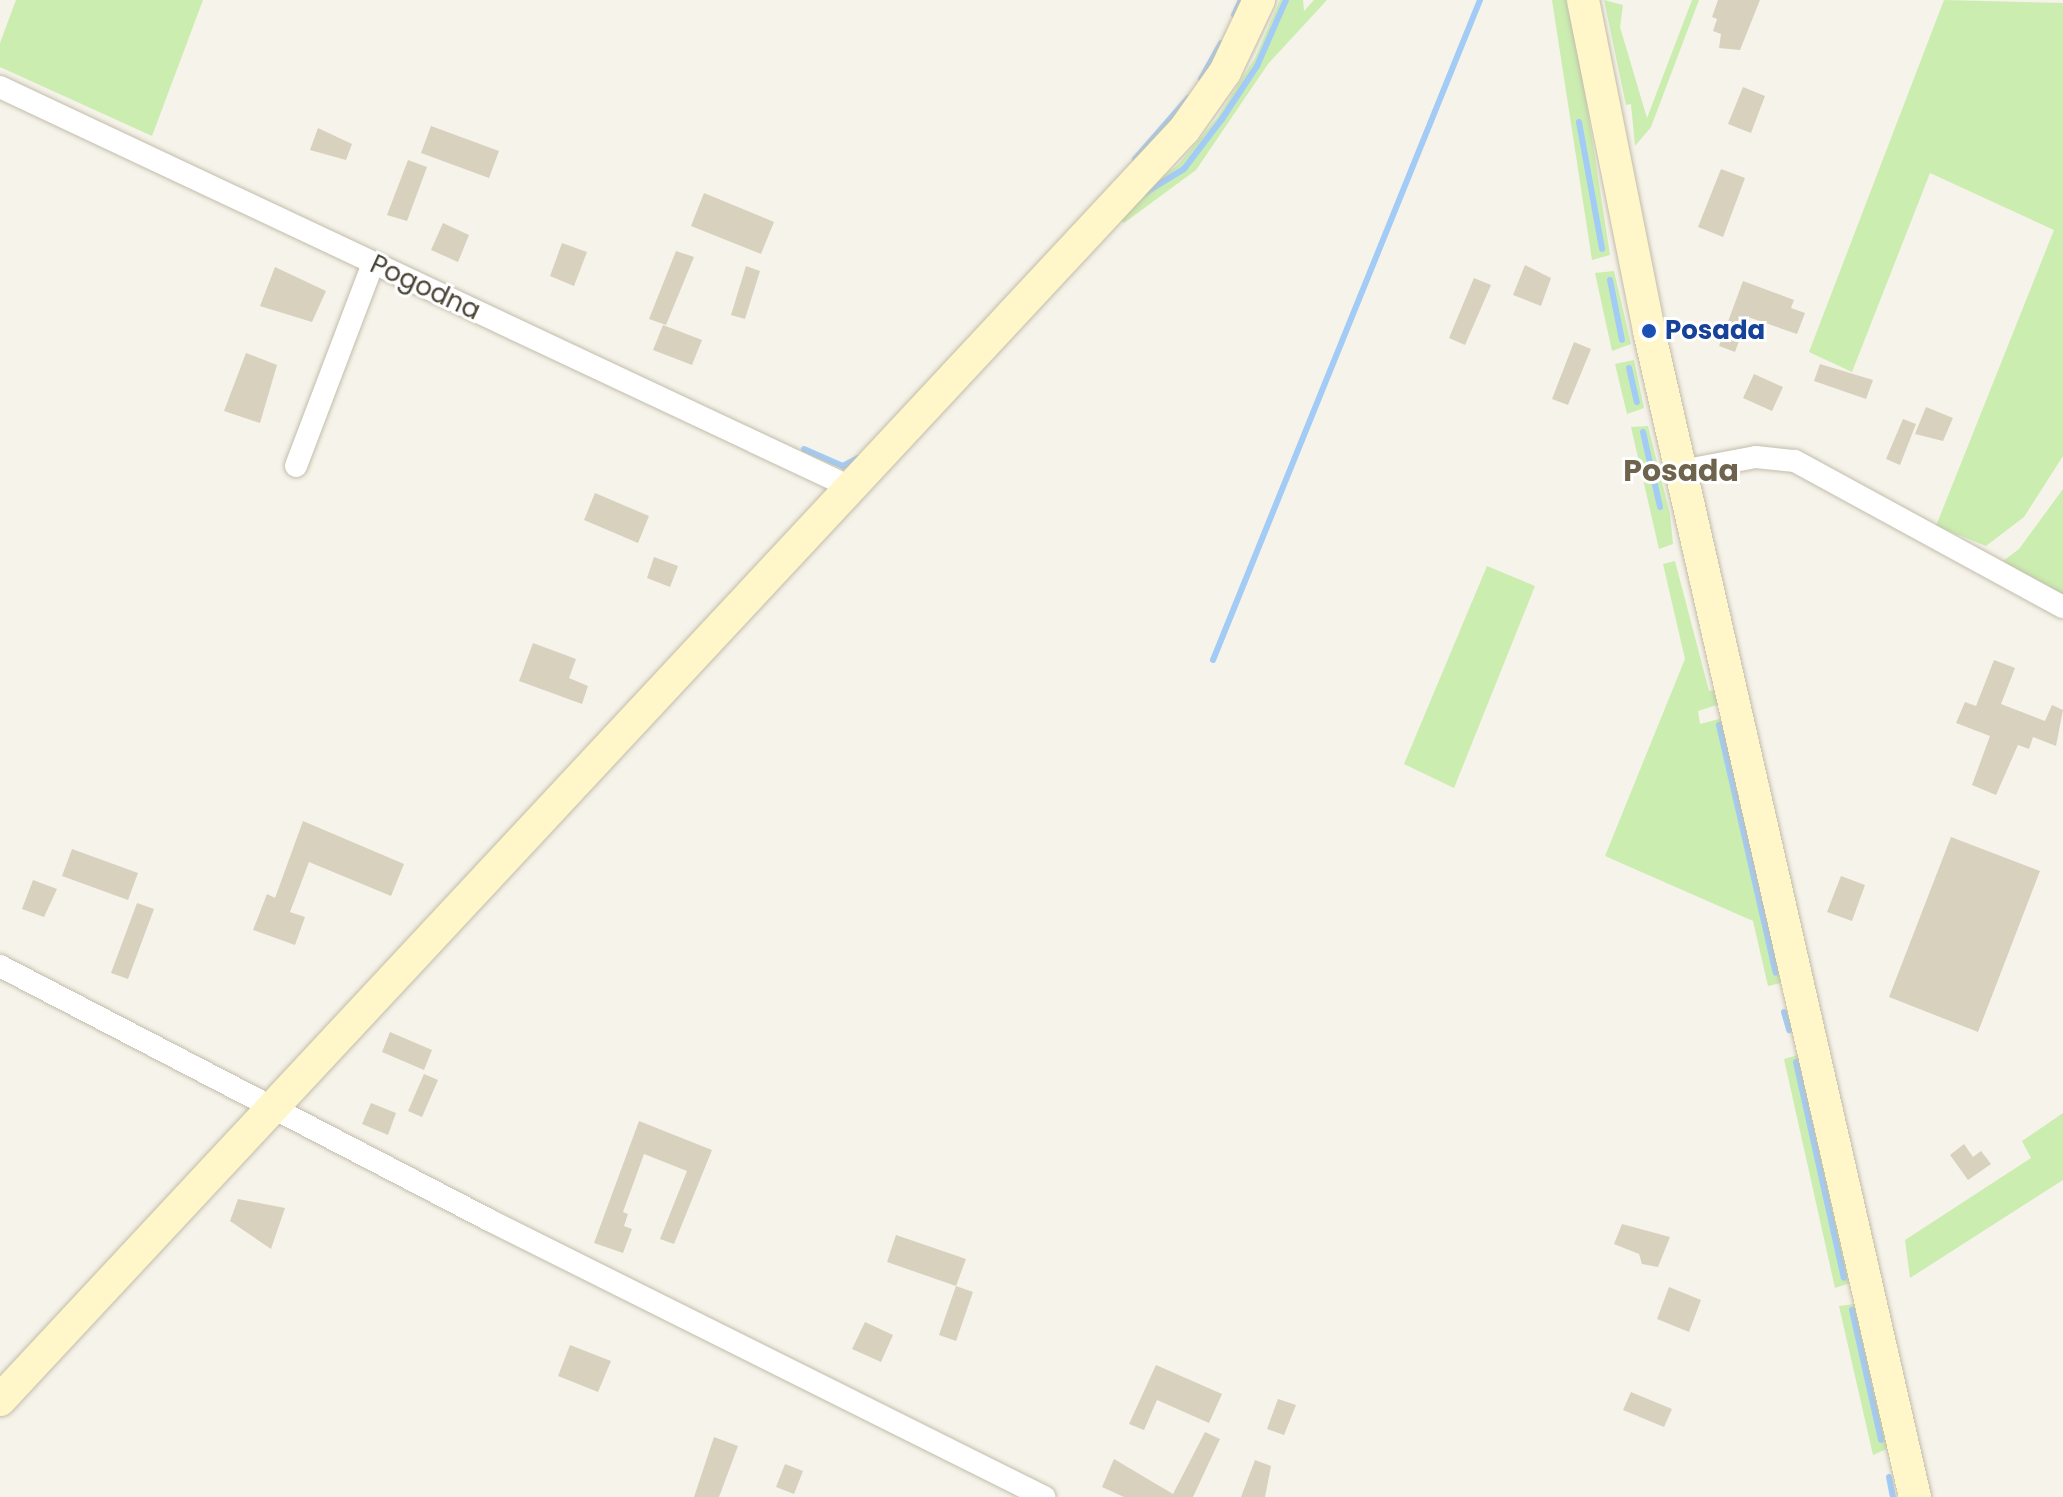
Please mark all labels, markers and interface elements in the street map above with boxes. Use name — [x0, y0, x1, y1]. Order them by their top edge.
street label: Pogodna — [365, 249, 485, 327]
place label: Posada — [1665, 315, 1765, 347]
marker: Posada — [1640, 322, 1658, 340]
district label: Posada — [1623, 453, 1739, 489]

